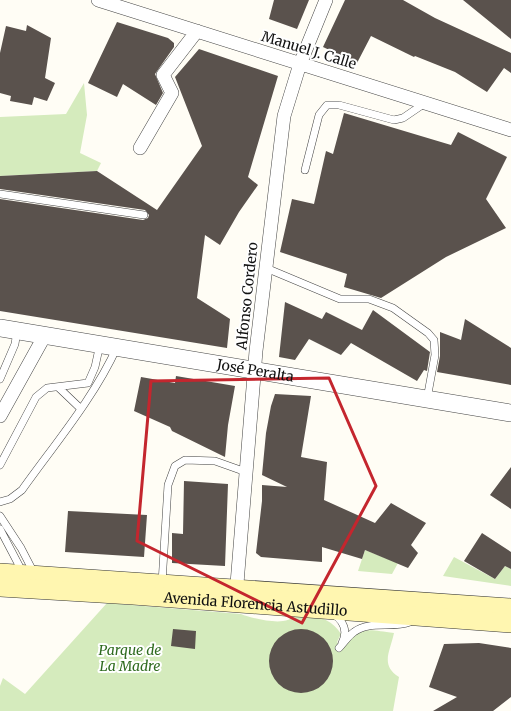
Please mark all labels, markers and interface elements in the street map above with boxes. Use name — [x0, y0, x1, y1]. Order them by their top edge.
street label: Manuel J. Calle — [259, 27, 359, 73]
street label: Alfonso Cordero — [232, 241, 262, 352]
street label: José Peralta — [215, 355, 296, 386]
street label: Avenida Florencia Astudillo — [162, 588, 348, 620]
park label: Parque de La Madre — [99, 641, 161, 675]

